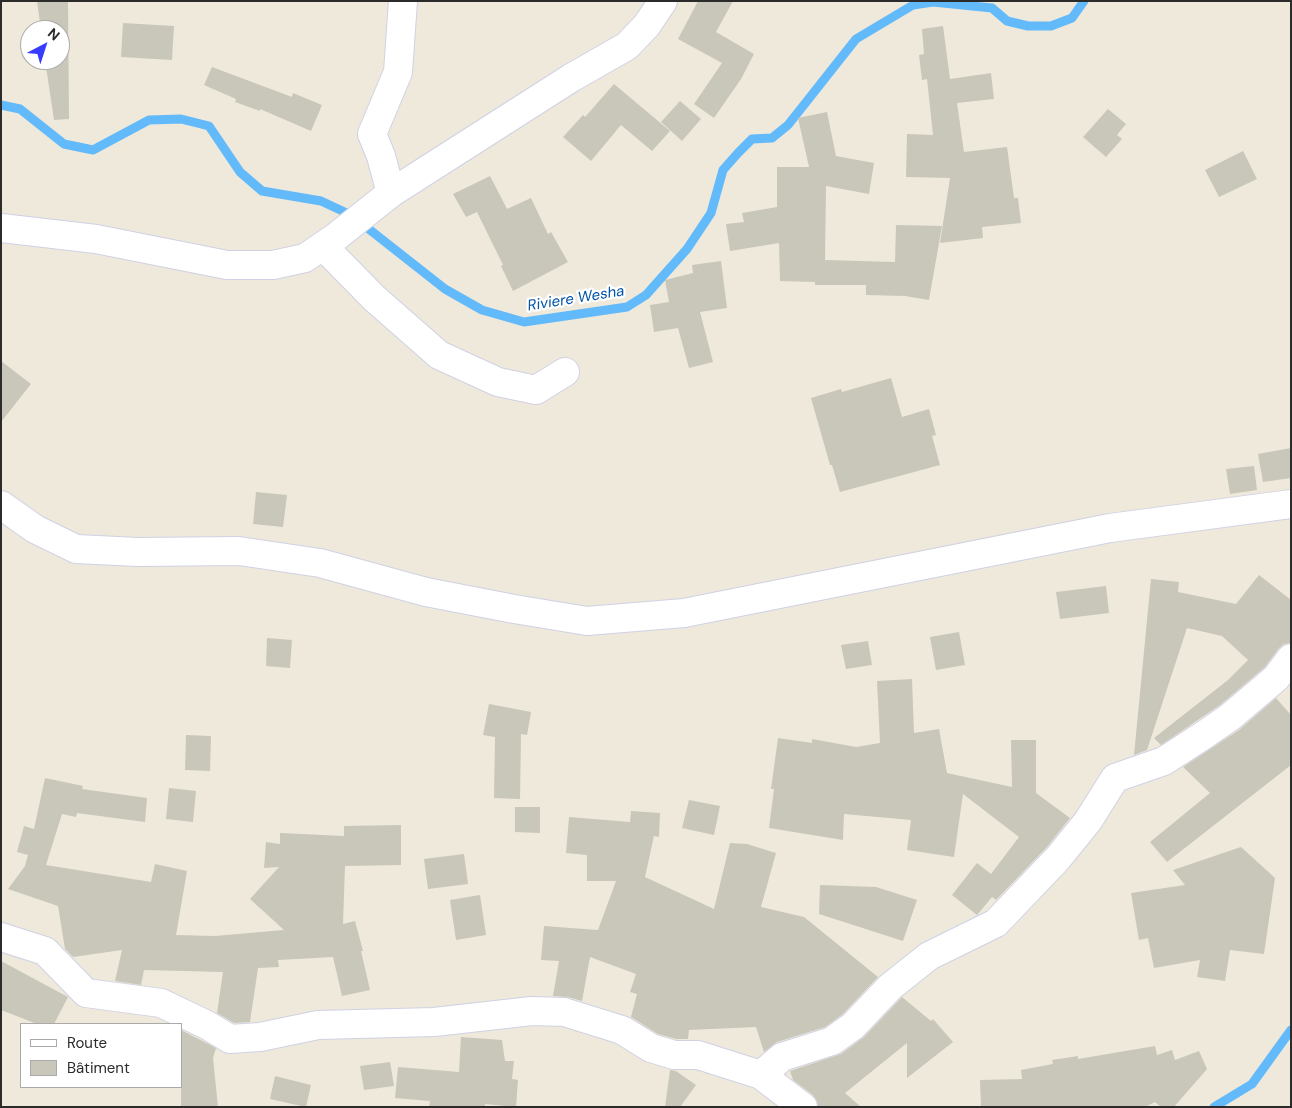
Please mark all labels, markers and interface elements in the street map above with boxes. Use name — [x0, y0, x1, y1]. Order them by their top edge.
north arrow — [20, 20, 70, 70]
text: N — [44, 24, 64, 44]
water label: Riviere Wesha — [526, 282, 626, 316]
legend — [20, 1023, 182, 1088]
text: Route — [67, 1033, 107, 1053]
text: Bâtiment — [67, 1058, 130, 1078]

